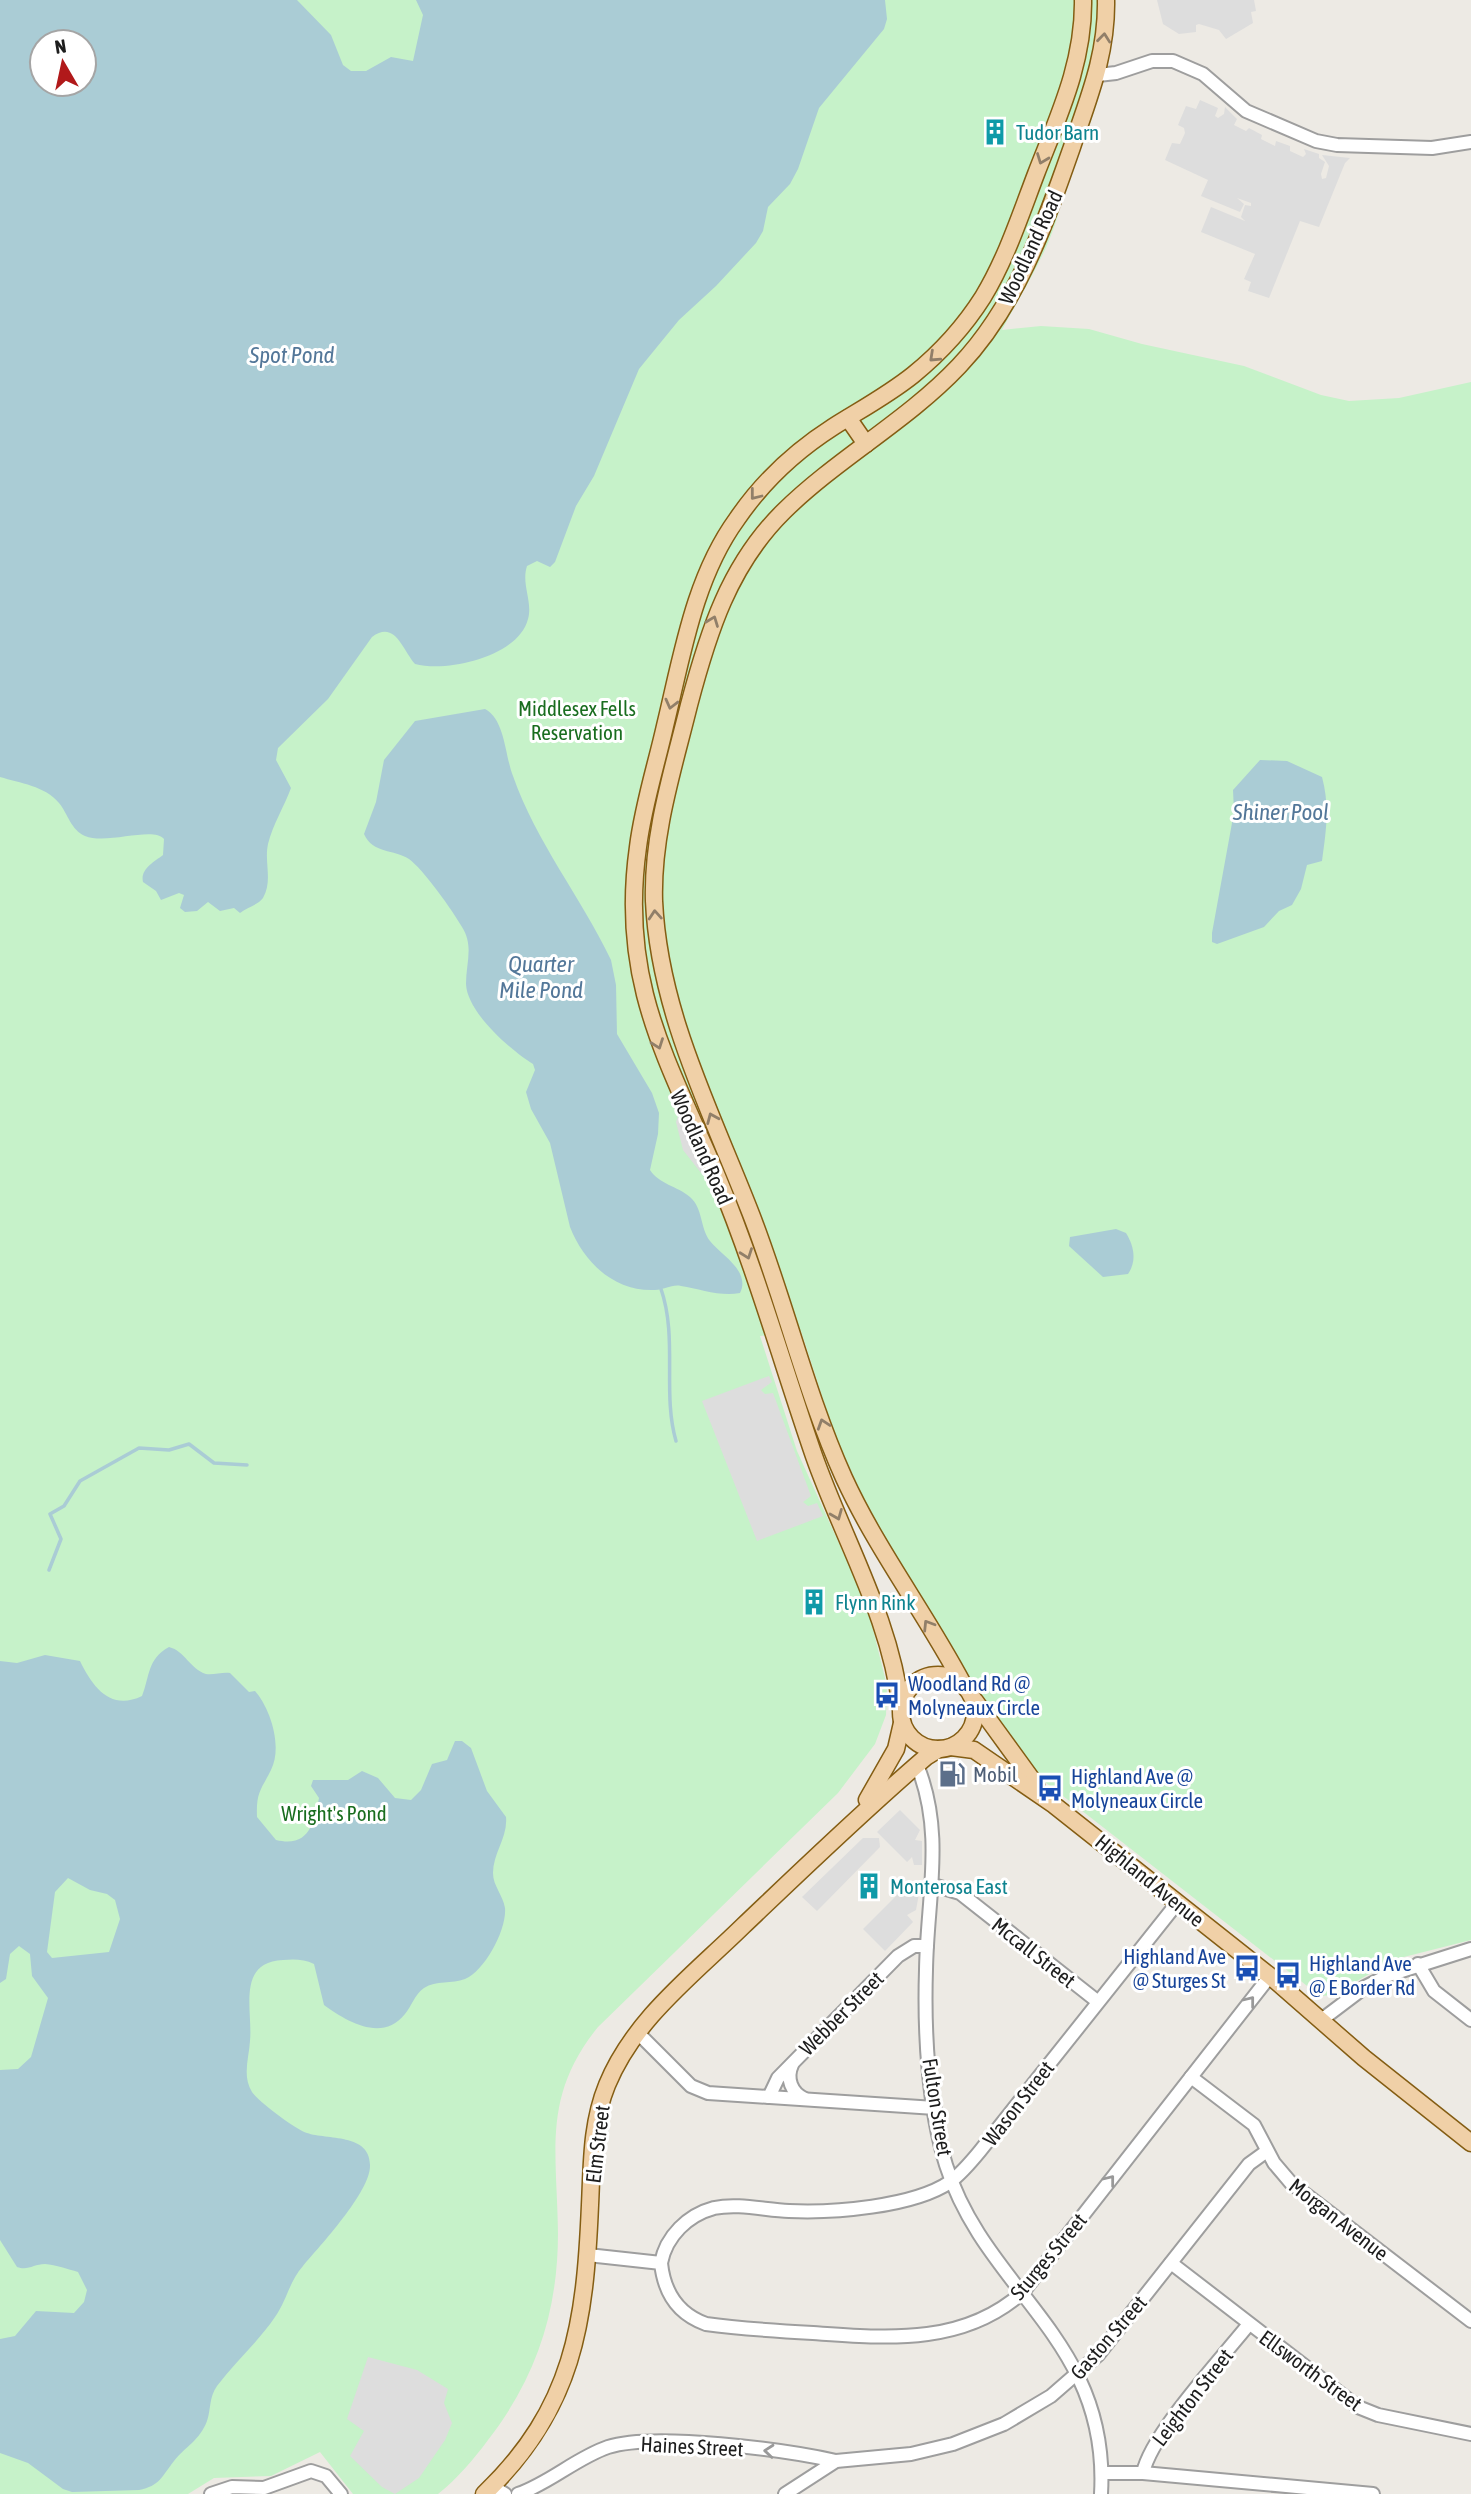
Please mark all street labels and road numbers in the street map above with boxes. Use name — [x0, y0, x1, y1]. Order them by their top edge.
street label: Woodland Road — [993, 186, 1067, 308]
street label: Woodland Road — [666, 1086, 738, 1208]
street label: Highland Avenue — [1091, 1829, 1209, 1931]
street label: Mccall Street — [987, 1912, 1081, 1992]
street label: Webber Street — [794, 1966, 888, 2060]
street label: Fulton Street — [918, 2056, 958, 2158]
street label: Wason Street — [978, 2056, 1058, 2150]
street label: Elm Street — [580, 2104, 614, 2184]
street label: Morgan Avenue — [1285, 2173, 1393, 2265]
street label: Sturges Street — [1005, 2208, 1091, 2304]
street label: Gaston Street — [1065, 2290, 1151, 2384]
street label: Ellsworth Street — [1255, 2325, 1367, 2415]
street label: Leighton Street — [1147, 2344, 1237, 2450]
street label: Haines Street — [640, 2431, 744, 2461]

